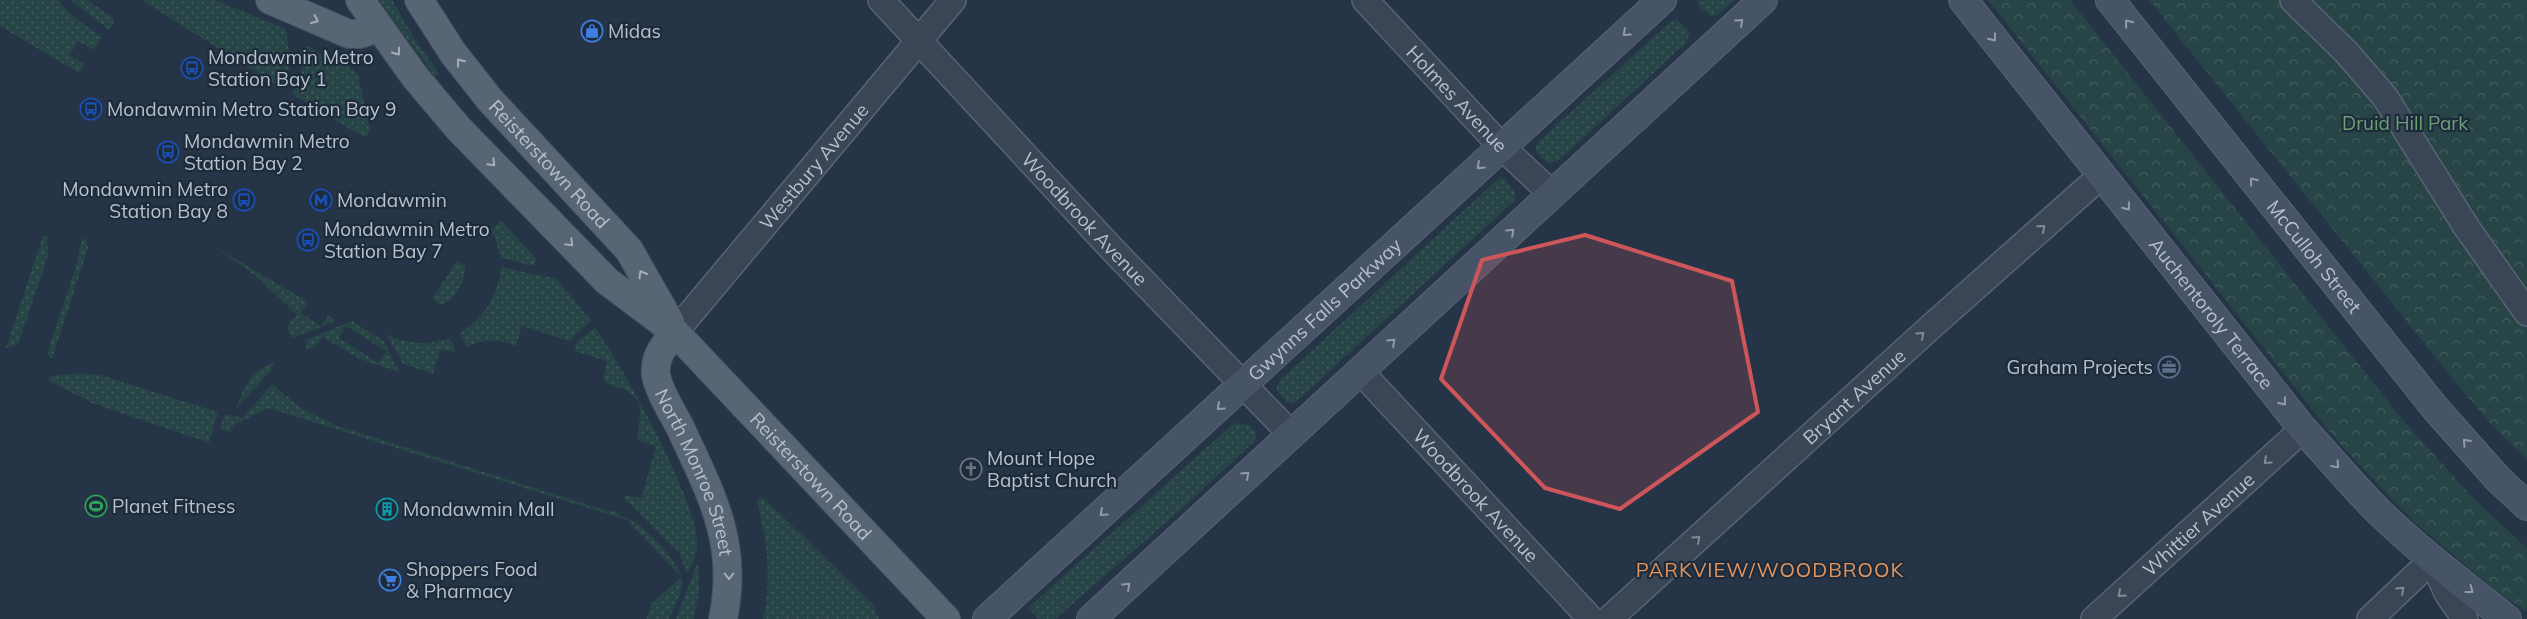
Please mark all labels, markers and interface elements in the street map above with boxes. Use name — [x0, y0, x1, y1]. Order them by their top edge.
one-way arrow — [309, 14, 318, 24]
shop icon: Midas — [580, 19, 604, 43]
place label: Midas — [608, 19, 661, 43]
one-way arrow — [1734, 19, 1743, 28]
one-way arrow — [2125, 20, 2133, 29]
one-way arrow — [1622, 27, 1631, 36]
one-way arrow — [1988, 32, 1996, 41]
street label: Holmes Avenue — [1401, 40, 1513, 157]
place label: Mondawmin Metro Station Bay 1 — [208, 45, 374, 91]
one-way arrow — [391, 46, 400, 56]
bus stop icon: Mondawmin Metro Station Bay 1 — [180, 56, 204, 80]
one-way arrow — [457, 58, 466, 68]
street label: Reisterstown Road — [484, 95, 615, 233]
bus stop icon: Mondawmin Metro Station Bay 9 — [79, 97, 103, 121]
place label: Mondawmin Metro Station Bay 9 — [107, 97, 396, 121]
street label: Westbury Avenue — [754, 98, 873, 234]
park label: Druid Hill Park — [2342, 111, 2468, 135]
place label: Mondawmin Metro Station Bay 2 — [184, 129, 350, 175]
bus stop icon: Mondawmin Metro Station Bay 2 — [156, 140, 180, 164]
street label: Woodbrook Avenue — [1016, 147, 1153, 291]
one-way arrow — [486, 157, 495, 166]
one-way arrow — [1476, 160, 1485, 169]
place label: Mondawmin Metro Station Bay 8 — [62, 177, 228, 223]
one-way arrow — [2249, 177, 2258, 186]
bus stop icon: Mondawmin Metro Station Bay 8 — [232, 188, 256, 212]
metro station icon: Mondawmin — [309, 188, 333, 212]
place label: Mondawmin — [337, 188, 447, 212]
street label: McCulloh Street — [2262, 195, 2367, 318]
one-way arrow — [2121, 201, 2130, 210]
place label: Mondawmin Metro Station Bay 7 — [324, 217, 490, 263]
one-way arrow — [2037, 225, 2046, 234]
bus stop icon: Mondawmin Metro Station Bay 7 — [296, 228, 320, 252]
one-way arrow — [1505, 229, 1514, 238]
street label: Gwynns Falls Parkway — [1243, 233, 1406, 386]
street label: Auchentoroly Terrace — [2144, 233, 2279, 394]
one-way arrow — [564, 237, 573, 246]
one-way arrow — [639, 271, 649, 280]
one-way arrow — [1915, 332, 1924, 341]
one-way arrow — [1386, 339, 1395, 348]
street label: Bryant Avenue — [1798, 344, 1911, 449]
place label: Graham Projects — [2007, 355, 2153, 379]
office icon: Graham Projects — [2157, 355, 2181, 379]
street label: North Monroe Street — [650, 385, 738, 558]
one-way arrow — [2277, 396, 2285, 405]
one-way arrow — [1216, 402, 1225, 411]
street label: Reisterstown Road — [745, 407, 877, 545]
street label: Woodbrook Avenue — [1408, 424, 1544, 567]
one-way arrow — [2462, 439, 2471, 448]
place label: Mount Hope Baptist Church — [987, 446, 1117, 492]
one-way arrow — [2264, 456, 2273, 465]
church icon: Mount Hope Baptist Church — [959, 457, 983, 481]
one-way arrow — [2330, 460, 2339, 469]
street label: Whittier Avenue — [2137, 467, 2259, 581]
one-way arrow — [1240, 472, 1249, 481]
sports icon: Planet Fitness — [84, 494, 108, 518]
place label: Planet Fitness — [112, 494, 236, 518]
building icon: Mondawmin Mall — [375, 497, 399, 521]
place label: Mondawmin Mall — [403, 497, 555, 521]
one-way arrow — [1100, 507, 1109, 516]
one-way arrow — [1691, 536, 1700, 545]
place label: Shoppers Food & Pharmacy — [406, 557, 538, 603]
district label: PARKVIEW/WOODBROOK — [1636, 557, 1904, 582]
supermarket icon: Shoppers Food & Pharmacy — [378, 568, 402, 592]
one-way arrow — [724, 572, 734, 580]
one-way arrow — [1121, 583, 1130, 592]
one-way arrow — [2464, 584, 2473, 592]
one-way arrow — [2396, 587, 2405, 596]
one-way arrow — [2118, 588, 2127, 597]

